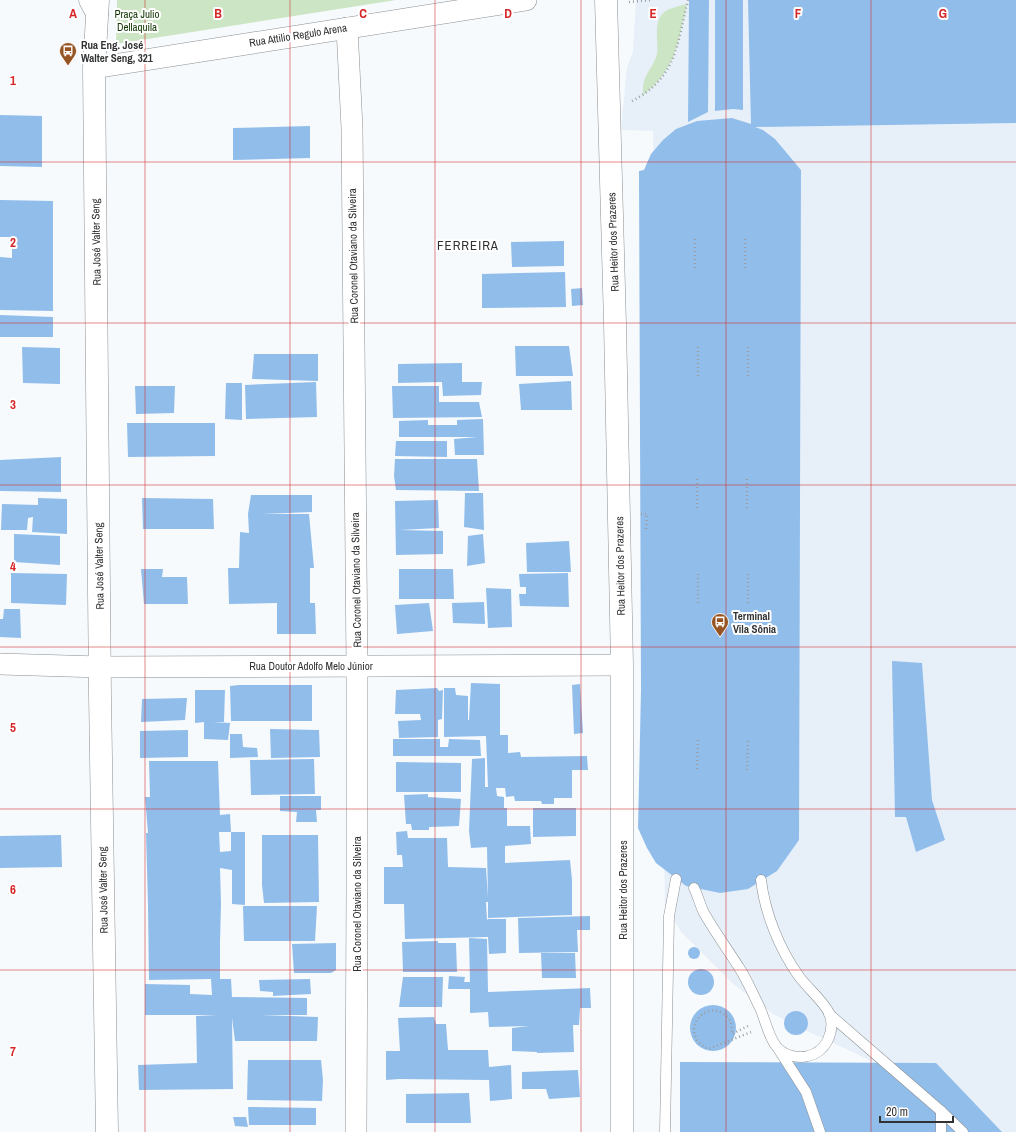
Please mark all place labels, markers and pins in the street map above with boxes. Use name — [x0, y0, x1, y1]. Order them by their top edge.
place label: Rua Eng. José Walter Seng, 321 — [81, 38, 153, 65]
bus stop icon: Rua Eng. José Walter Seng, 321 — [58, 41, 78, 66]
place label: Terminal Vila Sônia — [733, 609, 776, 636]
bus stop icon: Terminal Vila Sônia — [710, 612, 730, 637]

